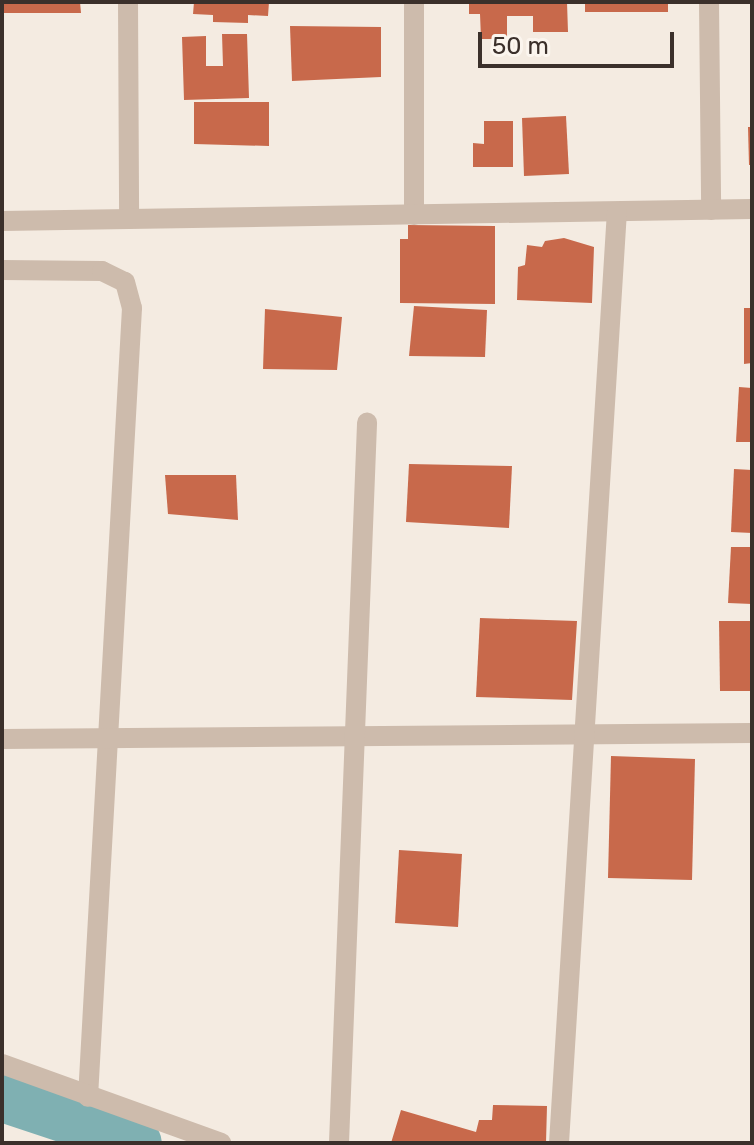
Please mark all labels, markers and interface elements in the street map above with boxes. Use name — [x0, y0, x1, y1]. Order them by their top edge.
scale bar — [482, 16, 678, 66]
text: 50 m — [492, 32, 549, 60]

